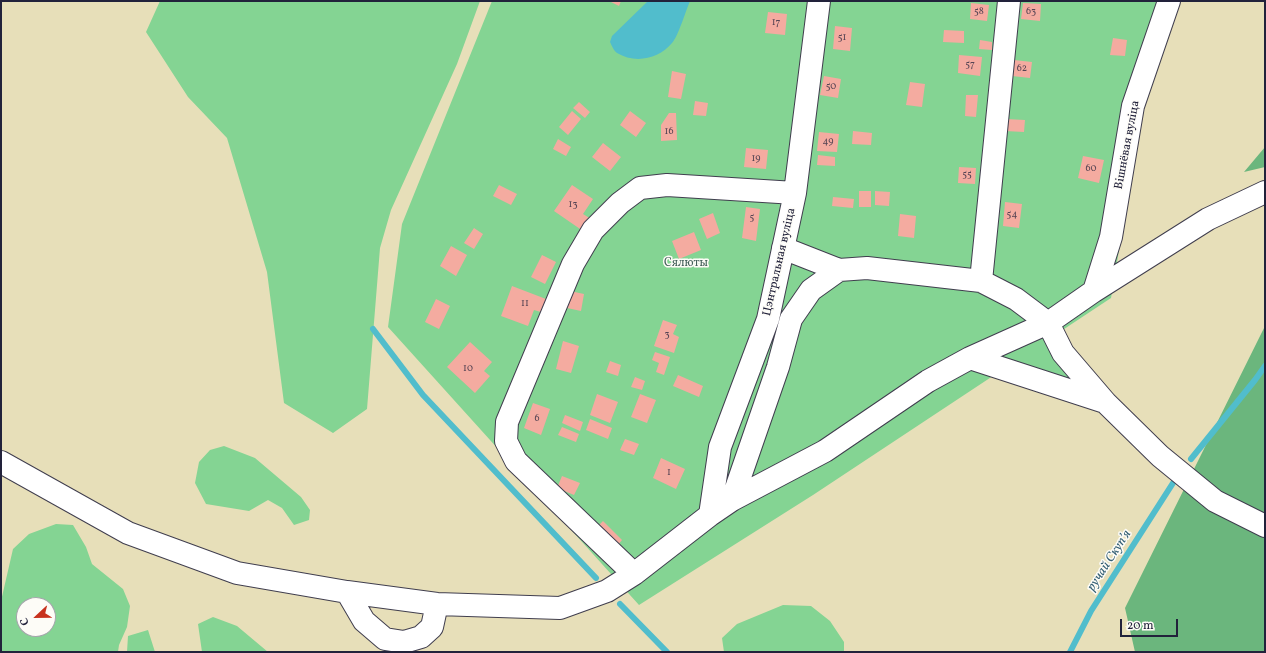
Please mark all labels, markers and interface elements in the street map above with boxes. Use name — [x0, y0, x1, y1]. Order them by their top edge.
house number: 58 — [974, 6, 984, 18]
house number: 63 — [1026, 6, 1036, 18]
house number: 17 — [772, 17, 780, 29]
house number: 51 — [838, 32, 846, 44]
house number: 57 — [965, 59, 975, 71]
house number: 62 — [1017, 63, 1027, 75]
house number: 50 — [826, 81, 836, 93]
street label: Вішнёвая вуліца — [1112, 99, 1144, 191]
house number: 16 — [665, 126, 673, 138]
house number: 49 — [823, 136, 833, 148]
house number: 19 — [751, 153, 761, 165]
house number: 60 — [1085, 163, 1097, 175]
house number: 55 — [962, 169, 972, 181]
house number: 13 — [568, 199, 578, 211]
street label: Цэнтральная вуліца — [761, 206, 799, 318]
house number: 54 — [1007, 209, 1017, 221]
house number: 5 — [750, 212, 754, 224]
park label: Сялюты — [664, 257, 708, 271]
house number: 11 — [521, 298, 529, 310]
house number: 3 — [664, 329, 670, 341]
house number: 10 — [463, 363, 473, 375]
house number: 6 — [534, 413, 540, 425]
house number: 1 — [667, 467, 671, 479]
water label: ручай Скупʼя — [1085, 528, 1135, 594]
north arrow — [16, 597, 56, 637]
scale bar — [1122, 611, 1180, 637]
text: С — [17, 615, 34, 627]
text: 20 m — [1127, 618, 1154, 634]

